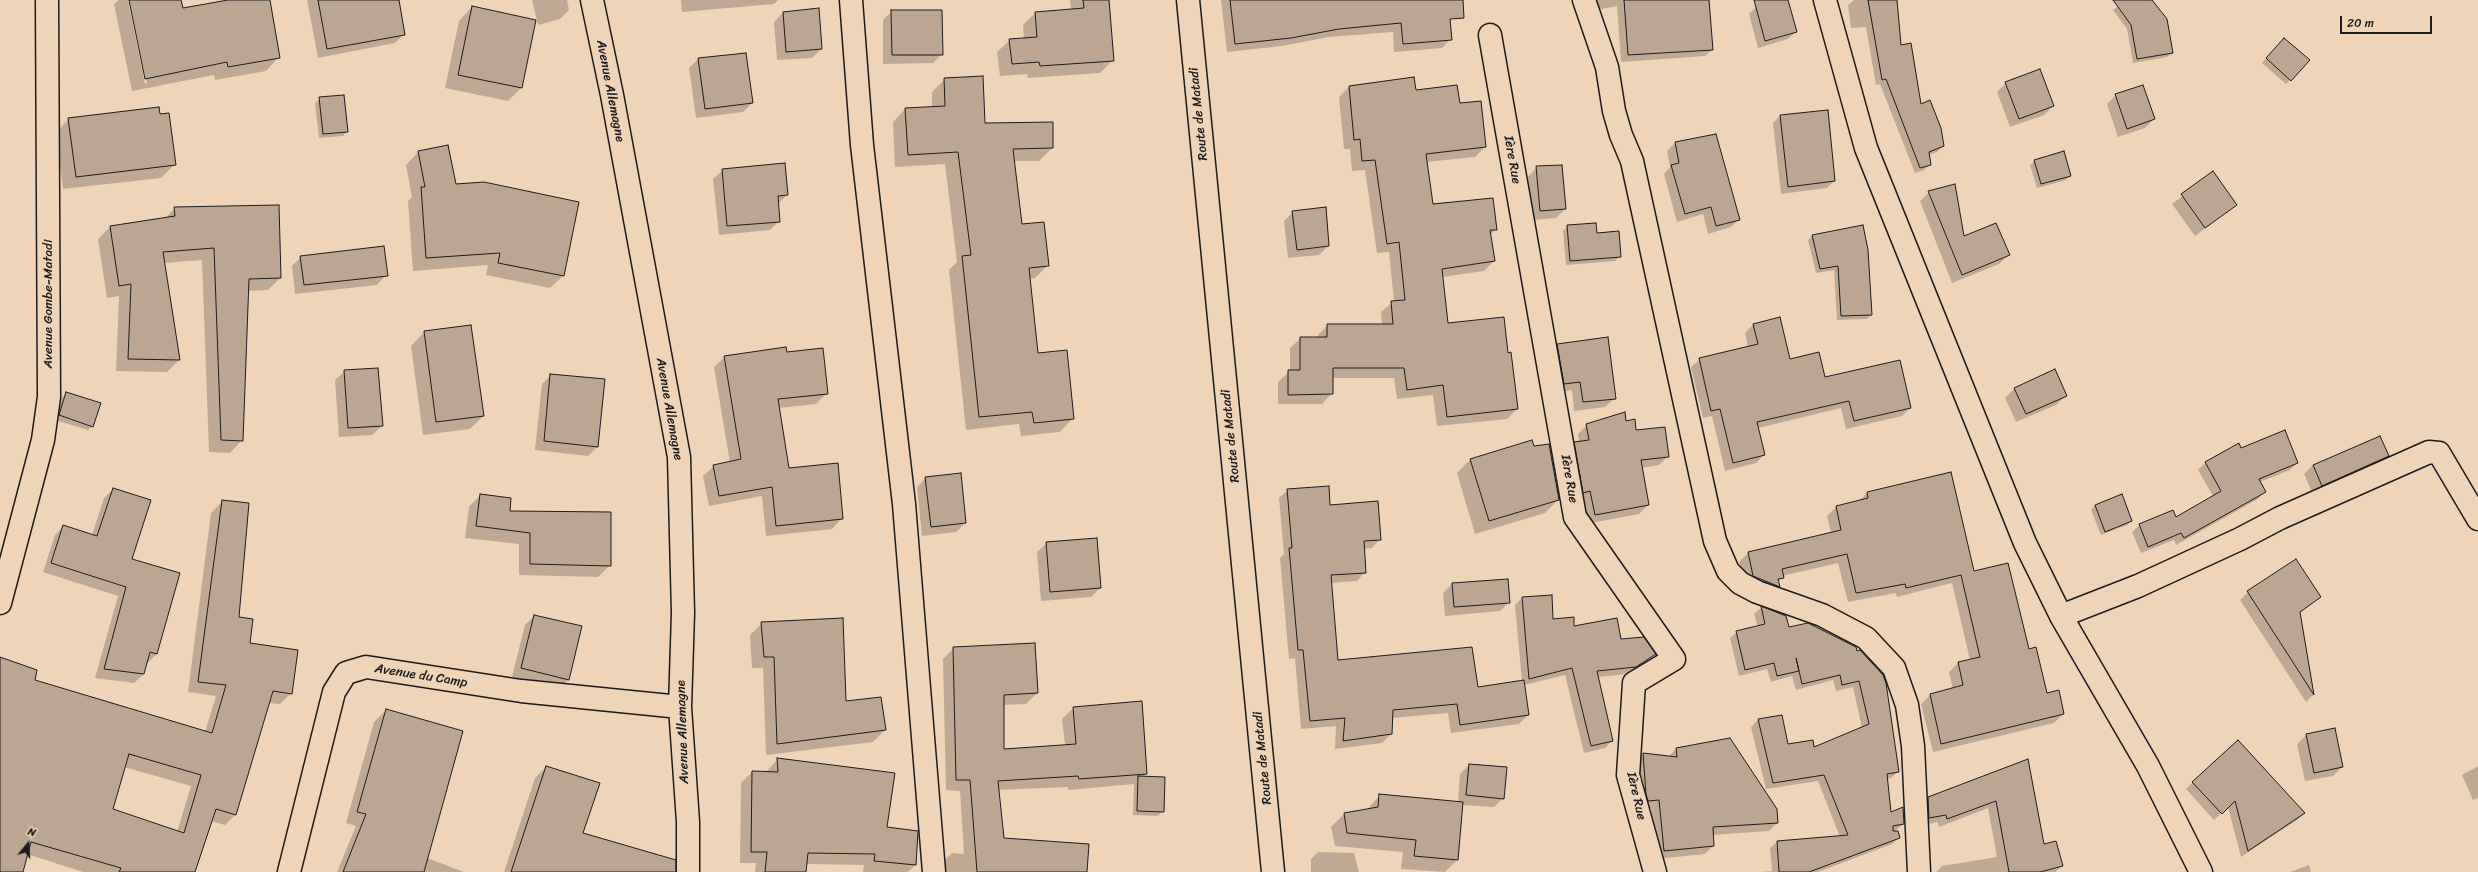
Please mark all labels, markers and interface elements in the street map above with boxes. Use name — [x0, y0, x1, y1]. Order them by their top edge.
scale bar — [2342, 8, 2434, 34]
text: 20 m — [2347, 12, 2374, 34]
street label: Avenue Allemagne — [592, 39, 628, 143]
street label: Route de Matadi — [1186, 67, 1212, 161]
street label: Ière Rue — [1500, 135, 1524, 185]
street label: Avenue Gombe-Matadi — [41, 239, 57, 369]
street label: Avenue Allemagne — [652, 357, 686, 461]
street label: Route de Matadi — [1218, 389, 1244, 483]
street label: Ière Rue — [1557, 454, 1581, 504]
street label: Avenue du Camp — [374, 661, 468, 691]
street label: Avenue Allemagne — [673, 680, 693, 784]
street label: Route de Matadi — [1250, 711, 1276, 805]
street label: Ière Rue — [1623, 770, 1649, 822]
text: N — [25, 822, 38, 842]
north arrow — [8, 824, 48, 864]

